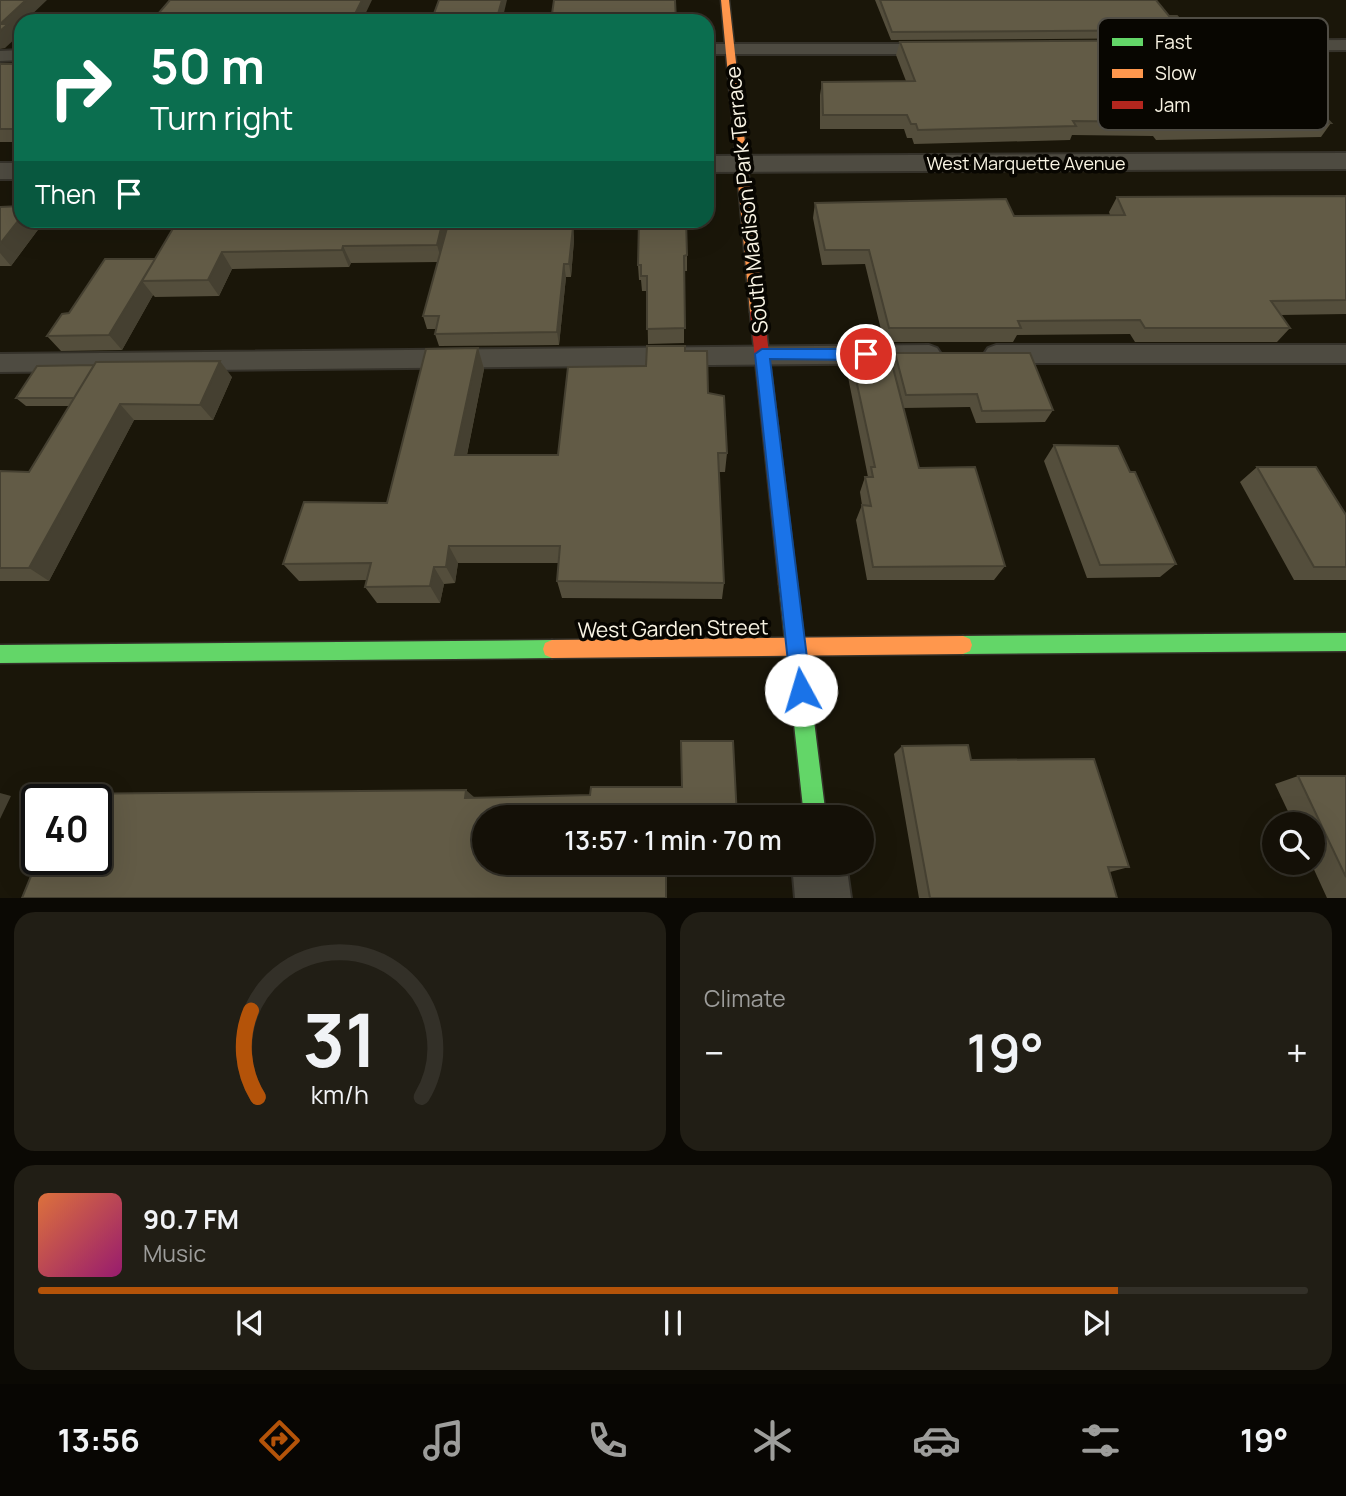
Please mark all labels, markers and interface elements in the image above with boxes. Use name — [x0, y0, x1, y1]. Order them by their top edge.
legend — [1098, 18, 1328, 130]
text: Fast — [1155, 29, 1192, 55]
text: 50 m — [150, 32, 265, 99]
icon: right — [35, 42, 126, 133]
text: Slow — [1155, 60, 1197, 86]
street label: South Madison Park Terrace — [718, 65, 774, 335]
text: Jam — [1155, 92, 1190, 118]
text: Turn right — [150, 96, 293, 140]
street label: West Marquette Avenue — [926, 151, 1126, 175]
icon: arrive — [110, 175, 148, 213]
text: Then — [35, 176, 96, 212]
pin — [836, 324, 896, 384]
icon: arrive — [847, 335, 885, 373]
street label: West Garden Street — [577, 612, 769, 644]
position arrow — [764, 653, 838, 727]
speed limit sign: 40 — [21, 784, 112, 875]
map controls — [1262, 812, 1325, 875]
button: search — [1262, 812, 1325, 875]
text: 13:57 · 1 min · 70 m — [564, 822, 782, 858]
text: Climate — [704, 982, 786, 1014]
text: 31 — [303, 990, 377, 1090]
text: 19° — [966, 1017, 1044, 1088]
text: − — [704, 1026, 725, 1078]
text: + — [1286, 1026, 1308, 1078]
text: km/h — [311, 1077, 369, 1112]
text: 90.7 FM — [143, 1201, 239, 1237]
text: Music — [143, 1237, 206, 1269]
icon: previous — [231, 1304, 269, 1342]
icon: pause — [654, 1304, 692, 1342]
icon: next — [1077, 1304, 1115, 1342]
icon: directions — [255, 1416, 304, 1465]
icon: music — [419, 1416, 468, 1465]
icon: phone — [583, 1416, 632, 1465]
icon: climate — [748, 1416, 797, 1465]
icon: car — [912, 1416, 961, 1465]
icon: filters — [1076, 1416, 1125, 1465]
text: 13:56 — [58, 1418, 140, 1462]
text: 19° — [1240, 1418, 1288, 1462]

